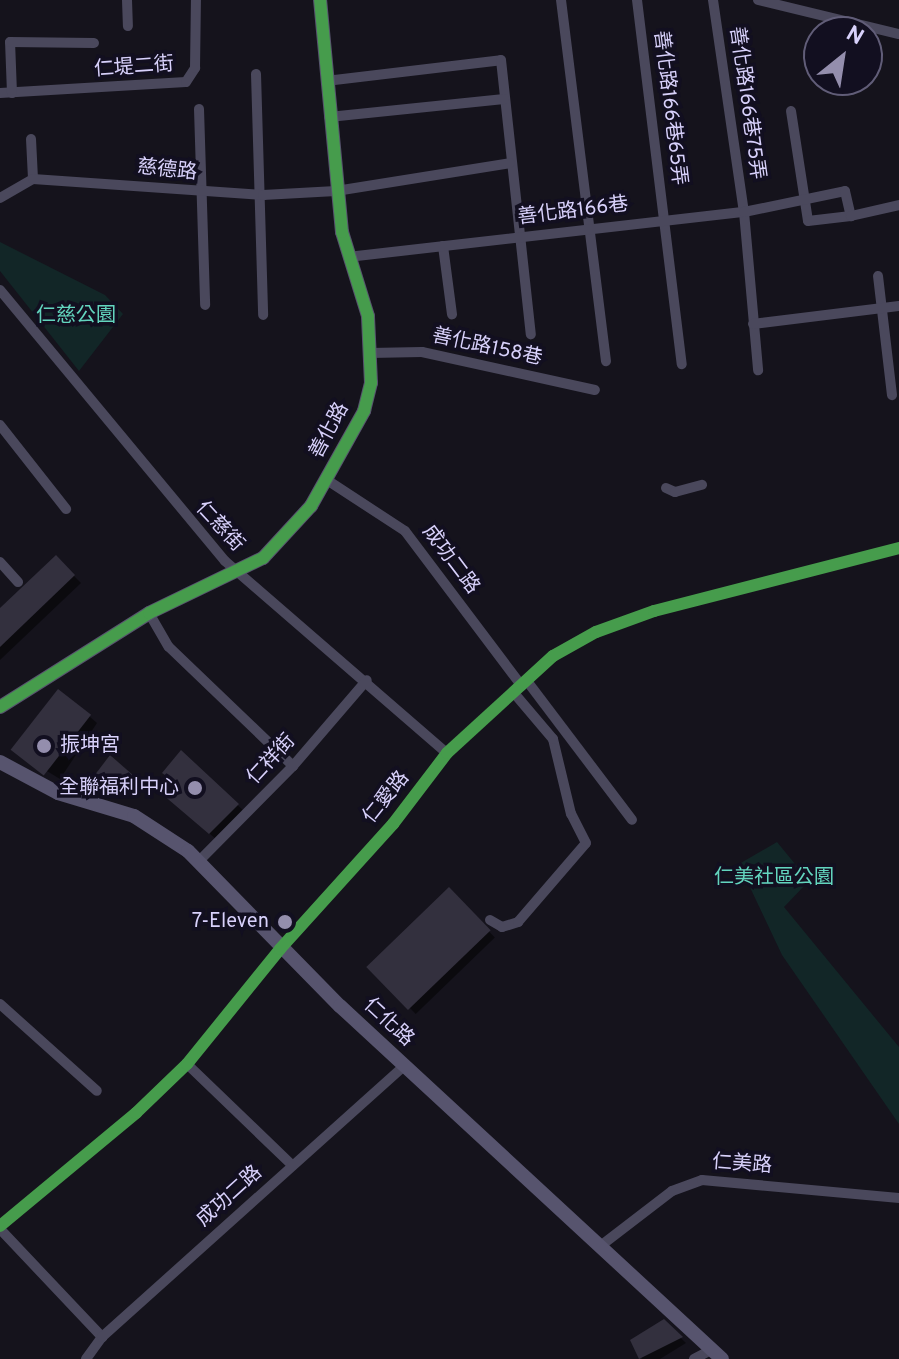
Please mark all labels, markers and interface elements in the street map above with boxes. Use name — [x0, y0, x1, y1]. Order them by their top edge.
north arrow — [803, 16, 883, 96]
text: N — [841, 21, 868, 52]
street label: 善化路166巷75弄 — [723, 25, 769, 181]
street label: 善化路166巷65弄 — [648, 29, 690, 187]
street label: 仁堤二街 — [93, 53, 175, 83]
street label: 慈德路 — [136, 156, 198, 186]
street label: 善化路166巷 — [516, 193, 630, 231]
park label: 仁慈公園 — [36, 304, 116, 328]
street label: 善化路158巷 — [430, 325, 544, 371]
street label: 善化路 — [305, 399, 355, 463]
street label: 仁慈街 — [190, 497, 248, 557]
street label: 成功二路 — [416, 521, 484, 599]
street label: 仁祥街 — [243, 730, 301, 790]
place label: 振坤宮 — [60, 734, 120, 758]
marker: 振坤宮 — [35, 737, 53, 755]
street label: 仁愛路 — [359, 767, 415, 829]
place label: 全聯福利中心 — [59, 776, 179, 800]
marker: 全聯福利中心 — [186, 779, 204, 797]
park label: 仁美社區公園 — [714, 866, 834, 890]
place label: 7-Eleven — [192, 910, 269, 934]
marker: 7-Eleven — [276, 913, 294, 931]
street label: 仁化路 — [358, 994, 418, 1052]
street label: 仁美路 — [711, 1151, 773, 1179]
street label: 成功二路 — [192, 1161, 268, 1233]

